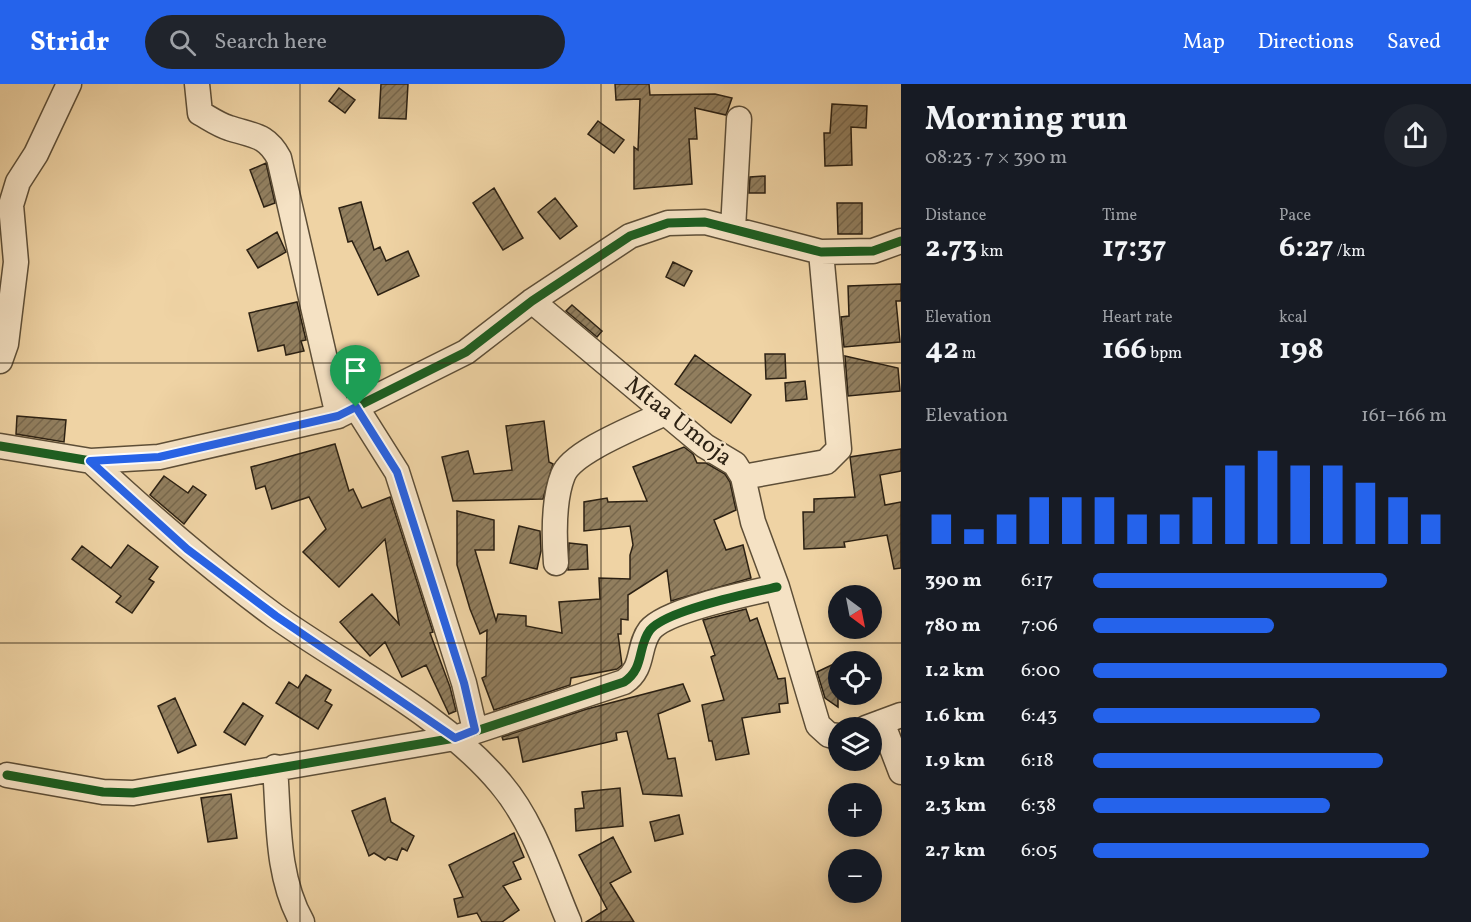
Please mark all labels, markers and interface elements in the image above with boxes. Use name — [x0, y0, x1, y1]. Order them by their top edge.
search box — [145, 15, 565, 69]
text: Stridr — [30, 23, 109, 62]
icon: search — [166, 26, 199, 59]
text: Search here — [214, 27, 327, 58]
text: Map — [1183, 28, 1225, 57]
text: Directions — [1258, 28, 1354, 57]
text: Saved — [1387, 28, 1441, 57]
text: Morning run — [925, 98, 1128, 144]
button: share — [1384, 104, 1447, 167]
text: 08:23 · 7 × 390 m — [925, 144, 1067, 172]
text: Distance — [925, 205, 986, 227]
text: Time — [1102, 205, 1137, 227]
text: Pace — [1279, 205, 1311, 227]
text: 2.73 — [925, 227, 977, 269]
text: 17:37 — [1102, 227, 1167, 269]
text: 6:27 — [1279, 227, 1334, 269]
text: km — [977, 241, 1004, 263]
text: /km — [1334, 241, 1366, 263]
text: Elevation — [925, 307, 992, 329]
text: Heart rate — [1102, 307, 1173, 329]
text: kcal — [1279, 307, 1307, 329]
text: 42 — [925, 329, 959, 371]
text: 166 — [1102, 329, 1147, 371]
text: 198 — [1279, 329, 1324, 371]
text: m — [959, 343, 976, 365]
text: bpm — [1147, 343, 1182, 365]
pin — [330, 345, 381, 407]
icon: arrive — [339, 354, 372, 387]
street label: Mtaa Umoja — [617, 369, 739, 475]
text: Elevation — [925, 402, 1008, 430]
text: 161–166 m — [1361, 402, 1447, 430]
text: 390 m — [925, 567, 982, 595]
text: 6:17 — [1021, 567, 1053, 595]
north arrow — [828, 585, 882, 639]
map controls — [828, 585, 882, 903]
text: 780 m — [925, 612, 981, 640]
text: 7:06 — [1021, 612, 1058, 640]
button: locate — [828, 651, 882, 705]
text: 1.2 km — [925, 657, 985, 685]
text: 6:00 — [1021, 657, 1060, 685]
text: 1.6 km — [925, 702, 985, 730]
text: 6:43 — [1021, 702, 1057, 730]
button: layers — [828, 717, 882, 771]
text: 1.9 km — [925, 747, 985, 775]
text: 6:18 — [1021, 747, 1054, 775]
button: + — [828, 783, 882, 837]
text: 2.3 km — [925, 792, 986, 820]
text: 6:38 — [1021, 792, 1056, 820]
text: 2.7 km — [925, 837, 986, 865]
text: 6:05 — [1021, 837, 1057, 865]
button: − — [828, 849, 882, 903]

